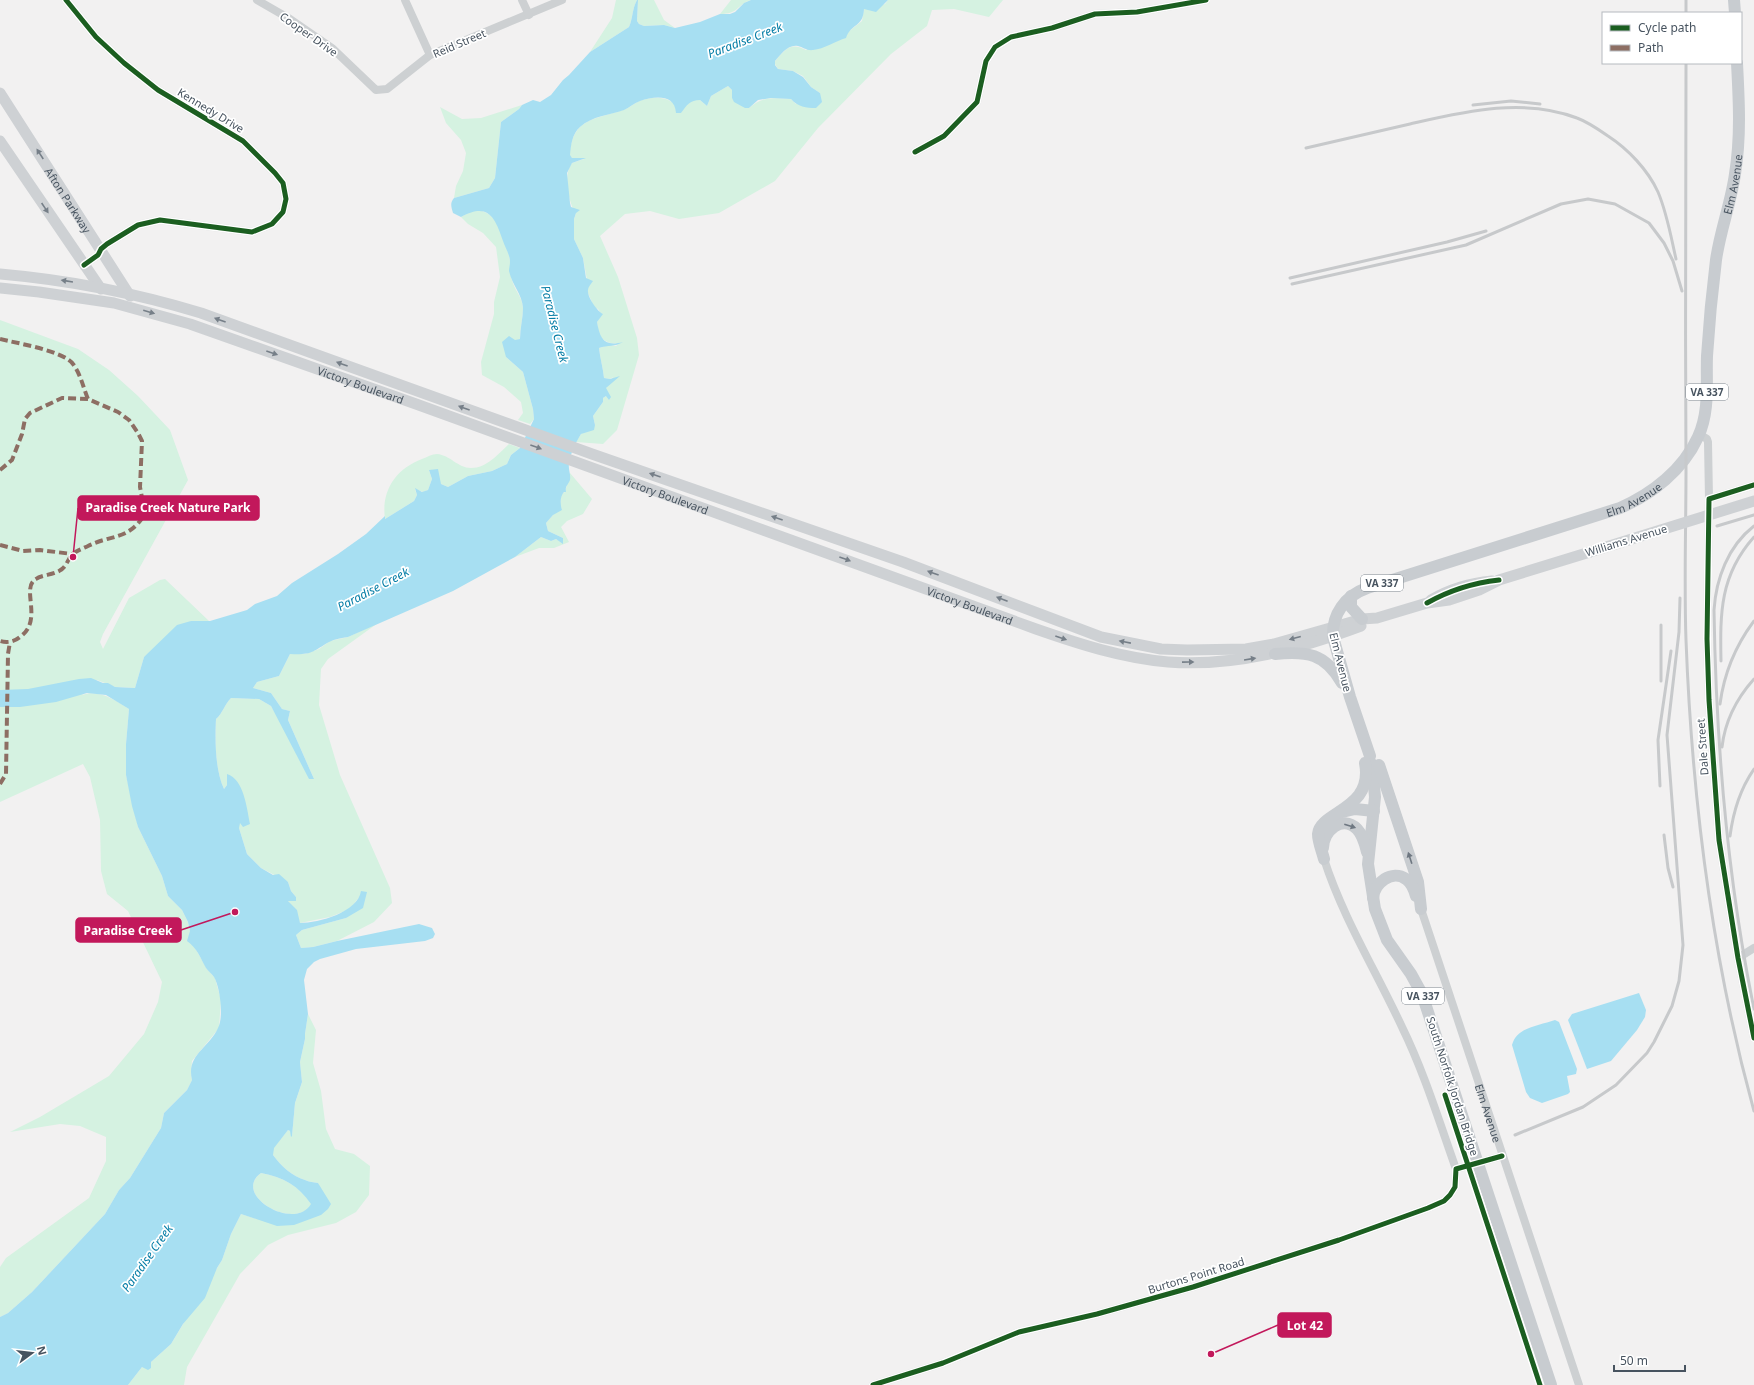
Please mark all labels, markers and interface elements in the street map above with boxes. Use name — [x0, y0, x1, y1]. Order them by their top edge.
street label: Cooper Drive — [277, 8, 341, 60]
legend — [1602, 12, 1742, 64]
water label: Paradise Creek — [705, 18, 786, 62]
text: Cycle path — [1638, 19, 1696, 36]
street label: Reid Street — [430, 25, 488, 61]
text: Path — [1638, 39, 1664, 56]
street label: Kennedy Drive — [175, 84, 247, 136]
one-way arrow — [36, 149, 44, 160]
street label: Elm Avenue — [1719, 154, 1745, 216]
street label: Afton Parkway — [42, 164, 95, 236]
one-way arrow — [41, 203, 49, 213]
one-way arrow — [61, 278, 73, 284]
water label: Paradise Creek — [537, 284, 573, 365]
one-way arrow — [143, 310, 155, 316]
one-way arrow — [213, 316, 225, 322]
one-way arrow — [267, 350, 279, 356]
one-way arrow — [336, 360, 348, 366]
street label: Victory Boulevard — [315, 362, 406, 407]
road number: VA 337 — [1686, 384, 1728, 400]
one-way arrow — [458, 405, 470, 411]
one-way arrow — [530, 445, 542, 451]
street label: Victory Boulevard — [620, 472, 711, 517]
one-way arrow — [648, 472, 660, 478]
street label: Elm Avenue — [1604, 478, 1664, 520]
callout: Paradise Creek Nature Park — [78, 496, 259, 520]
text: Paradise Creek Nature Park — [86, 499, 251, 516]
one-way arrow — [771, 515, 783, 521]
street label: Williams Avenue — [1583, 520, 1669, 560]
one-way arrow — [840, 556, 852, 562]
water label: Paradise Creek — [334, 563, 413, 615]
one-way arrow — [927, 570, 939, 576]
road number: VA 337 — [1361, 575, 1403, 591]
street label: Victory Boulevard — [925, 583, 1015, 628]
one-way arrow — [996, 595, 1008, 601]
street label: Elm Avenue — [1326, 631, 1356, 693]
one-way arrow — [1056, 635, 1068, 641]
one-way arrow — [1288, 635, 1300, 641]
one-way arrow — [1119, 639, 1131, 645]
one-way arrow — [1244, 655, 1256, 661]
one-way arrow — [1182, 659, 1195, 665]
street label: Dale Street — [1693, 718, 1711, 776]
one-way arrow — [1344, 823, 1356, 829]
one-way arrow — [1407, 852, 1413, 864]
callout: Paradise Creek — [76, 918, 181, 942]
text: Paradise Creek — [83, 922, 173, 939]
road number: VA 337 — [1402, 988, 1444, 1004]
street label: South Norfolk Jordan Bridge — [1423, 1014, 1483, 1158]
street label: Elm Avenue — [1472, 1082, 1505, 1144]
water label: Paradise Creek — [117, 1220, 177, 1295]
street label: Burtons Point Road — [1146, 1253, 1246, 1297]
callout: Lot 42 — [1278, 1313, 1331, 1337]
text: Lot 42 — [1287, 1317, 1323, 1334]
north arrow — [12, 1333, 52, 1373]
text: N — [34, 1344, 51, 1357]
scale bar — [1614, 1347, 1685, 1373]
text: 50 m — [1620, 1352, 1648, 1369]

